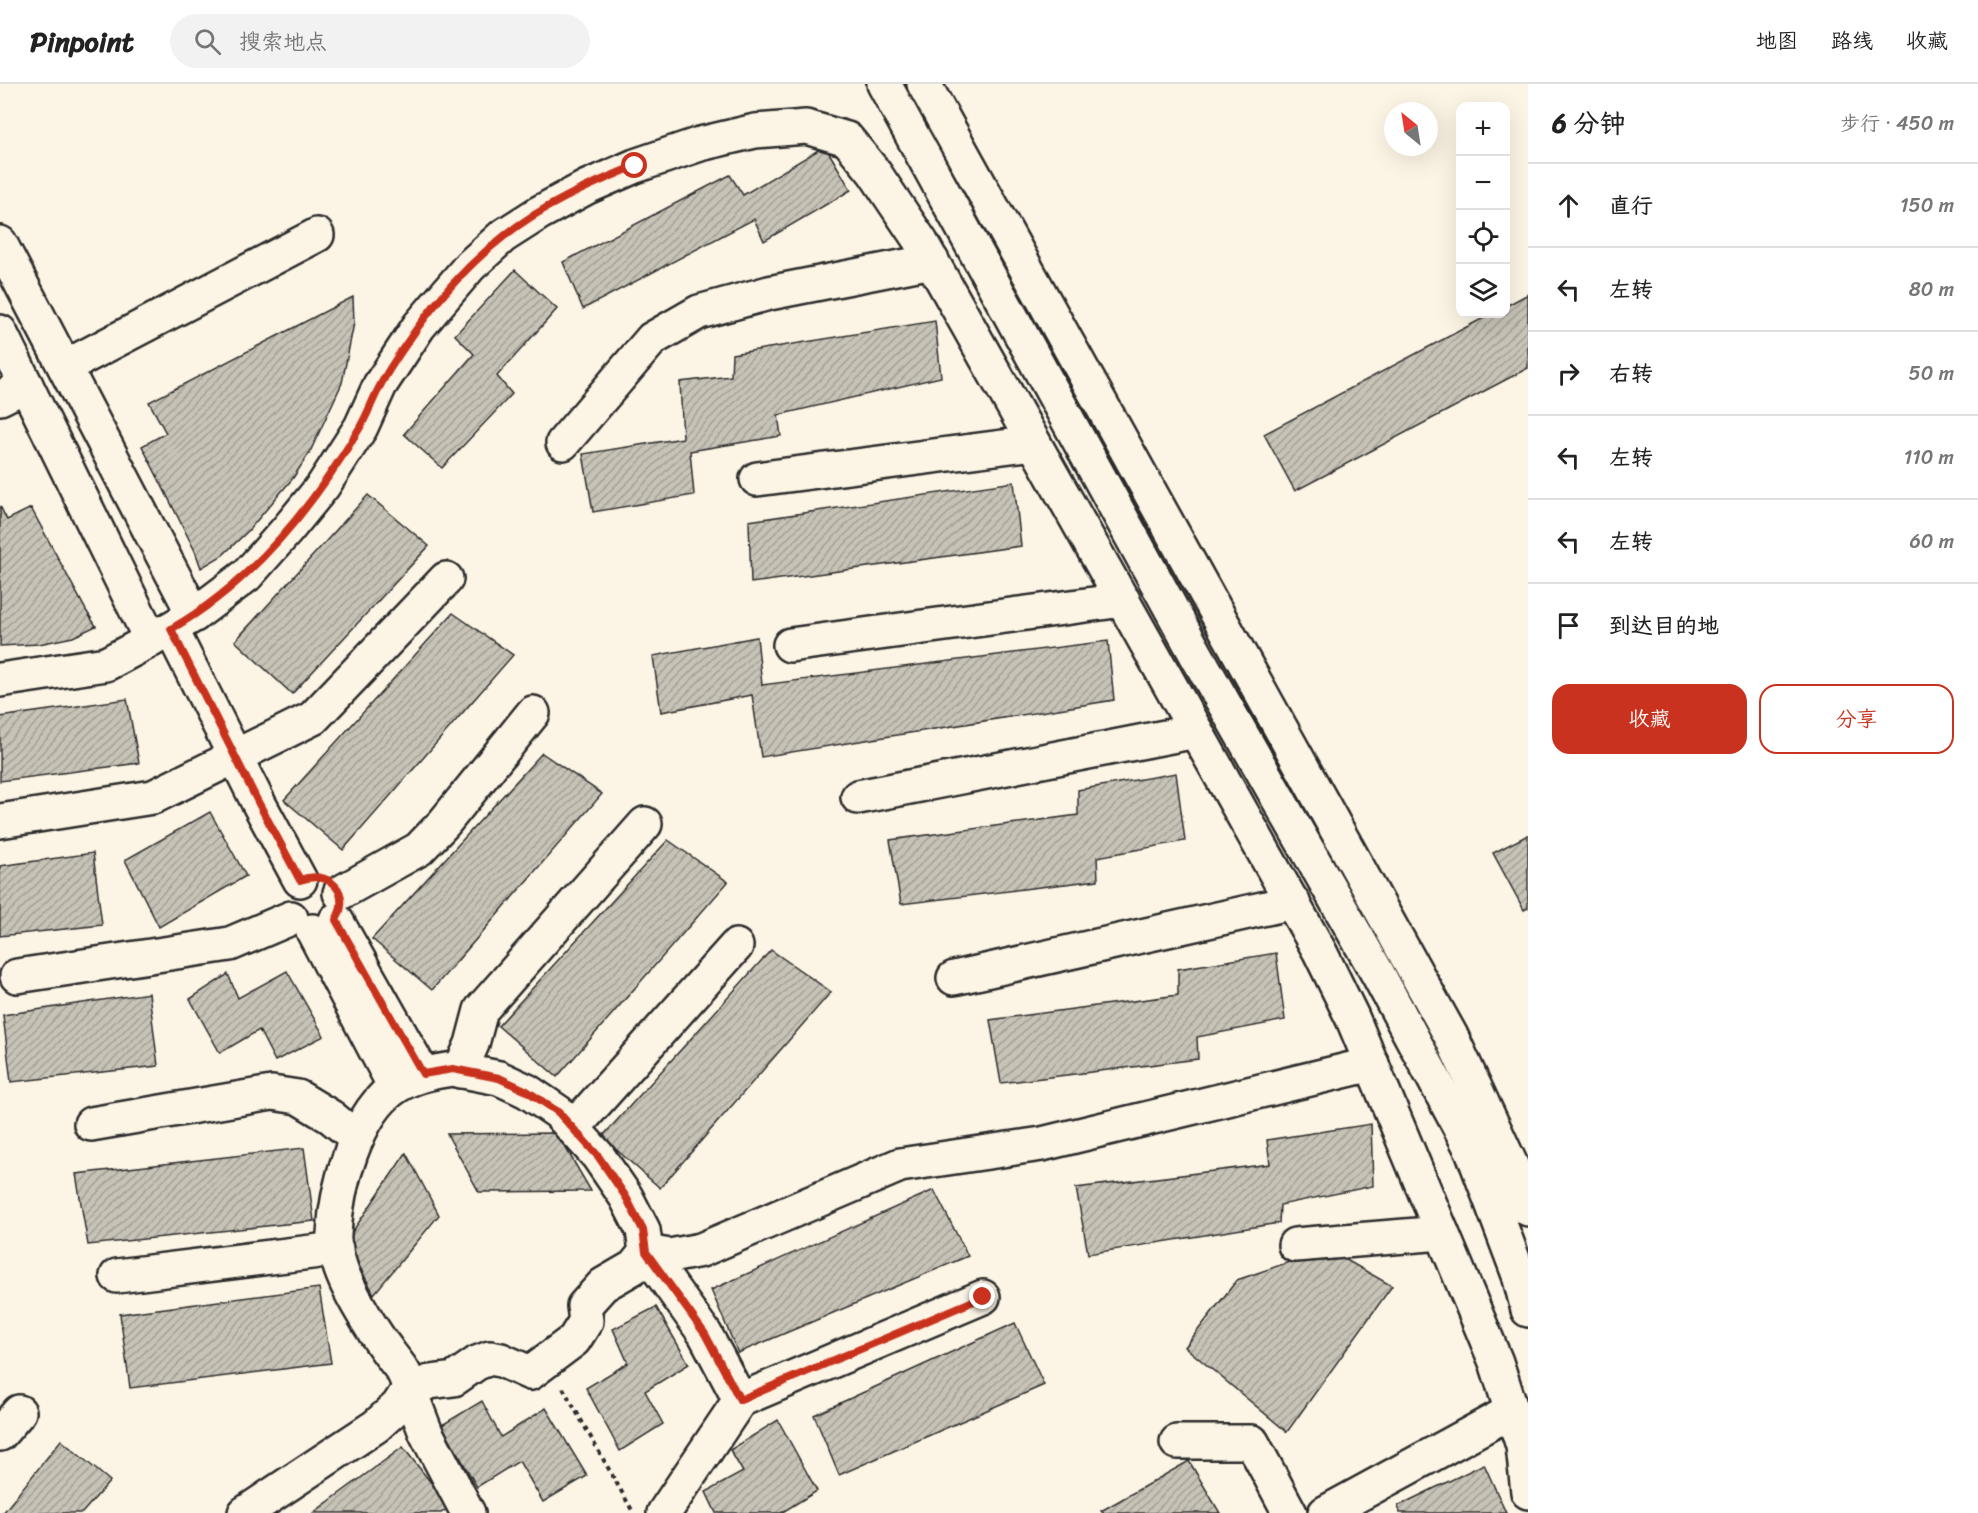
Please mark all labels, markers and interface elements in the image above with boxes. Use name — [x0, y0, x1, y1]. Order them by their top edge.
search box — [170, 14, 590, 68]
text: Pinpoint — [30, 17, 134, 66]
text: 搜索地点 — [239, 22, 327, 61]
text: 地图 — [1756, 22, 1798, 60]
text: 路线 — [1831, 22, 1873, 60]
text: 收藏 — [1906, 22, 1948, 60]
icon: search — [191, 25, 224, 58]
text: 6 分钟 — [1552, 100, 1626, 146]
north arrow — [1384, 102, 1438, 156]
map controls — [1456, 102, 1510, 318]
button: + — [1456, 102, 1510, 156]
text: 步行 · 450 m — [1840, 106, 1954, 141]
route start — [621, 152, 647, 178]
button: − — [1456, 156, 1510, 210]
text: 直行 — [1609, 186, 1653, 225]
text: 150 m — [1900, 188, 1954, 223]
icon: ahead — [1552, 189, 1585, 222]
button: locate — [1456, 210, 1510, 264]
button: layers — [1456, 264, 1510, 318]
text: 左转 — [1609, 270, 1653, 309]
text: 80 m — [1909, 272, 1954, 307]
icon: left — [1552, 273, 1585, 306]
text: 右转 — [1609, 354, 1653, 393]
text: 50 m — [1909, 356, 1954, 391]
icon: right — [1552, 357, 1585, 390]
text: 左转 — [1609, 438, 1653, 477]
text: 110 m — [1904, 440, 1954, 475]
icon: left — [1552, 441, 1585, 474]
text: 左转 — [1609, 522, 1653, 561]
text: 60 m — [1909, 524, 1954, 559]
icon: left — [1552, 525, 1585, 558]
text: 到达目的地 — [1609, 606, 1719, 645]
icon: arrive — [1552, 609, 1585, 642]
button: 收藏 — [1552, 684, 1747, 754]
button: 分享 — [1759, 684, 1954, 754]
route end — [969, 1283, 995, 1309]

